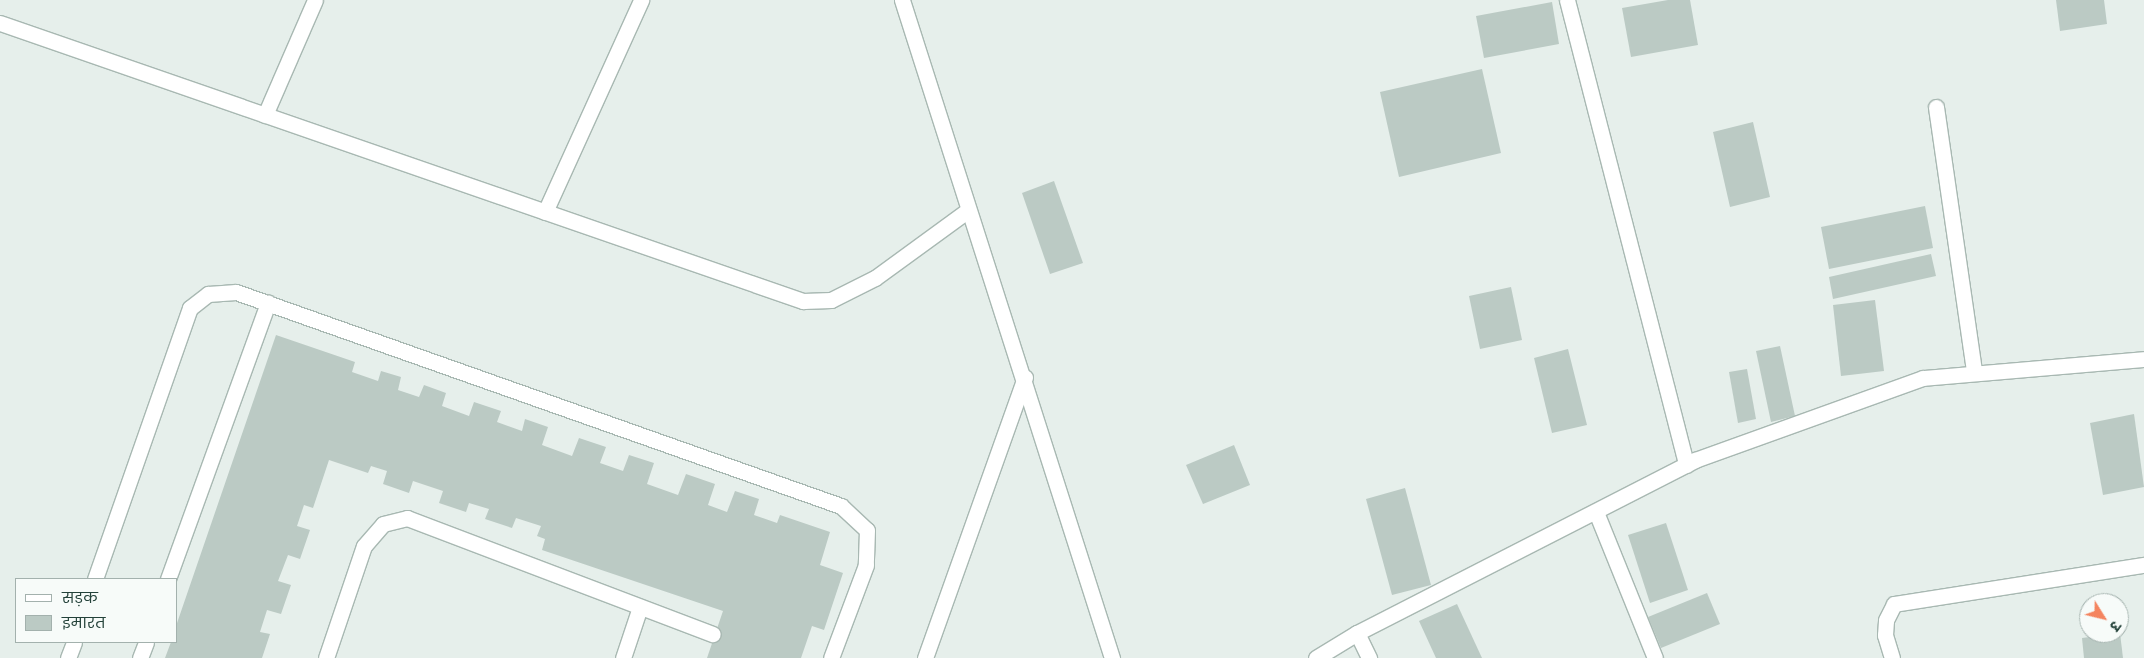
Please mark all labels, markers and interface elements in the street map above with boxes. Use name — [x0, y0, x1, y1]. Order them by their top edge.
legend — [15, 578, 178, 643]
text: सड़क — [62, 587, 98, 608]
north arrow — [2079, 593, 2129, 643]
text: इमारत — [62, 612, 105, 633]
text: उ — [2105, 617, 2126, 635]

